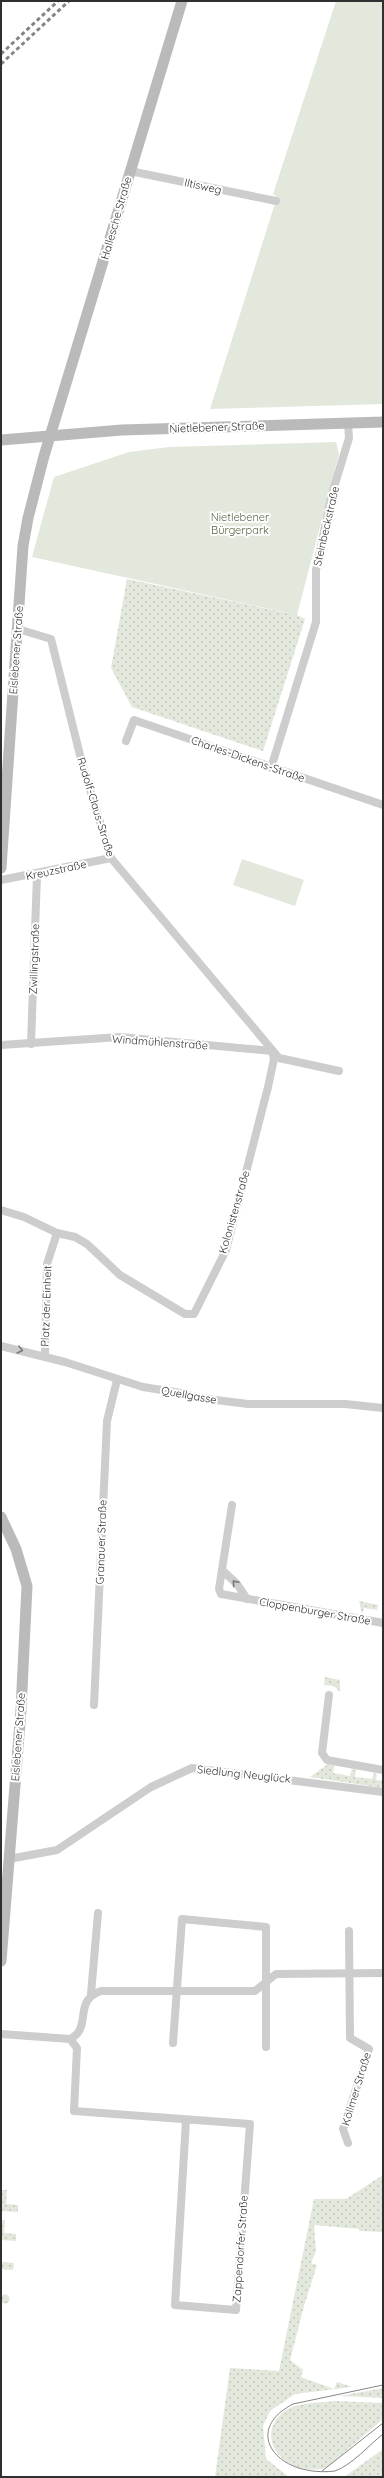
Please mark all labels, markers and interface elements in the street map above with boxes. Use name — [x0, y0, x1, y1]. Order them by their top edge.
street label: Hallesche Straße — [97, 175, 135, 261]
street label: Iltisweg — [183, 175, 223, 197]
street label: Nietlebener Straße — [169, 418, 265, 436]
street label: Steinbeckstraße — [310, 485, 342, 567]
park label: Nietlebener Bürgerpark — [211, 510, 270, 537]
street label: Eislebener Straße — [6, 605, 26, 695]
street label: Charles-Dickens-Straße — [189, 733, 307, 785]
street label: Rudolf-Claus-Straße — [74, 756, 118, 858]
street label: Kreuzstraße — [24, 857, 88, 883]
street label: Zwillingstraße — [26, 923, 42, 995]
street label: Windmühlenstraße — [112, 1032, 208, 1052]
street label: Kolonistenstraße — [215, 1169, 253, 1255]
street label: Platz der Einheit — [38, 1265, 54, 1347]
one-way arrow — [17, 1345, 23, 1353]
street label: Quellgasse — [160, 1383, 218, 1407]
street label: Granauer Straße — [93, 1499, 109, 1585]
one-way arrow — [233, 1581, 240, 1588]
street label: Cloppenburger Straße — [258, 1594, 372, 1628]
street label: Eislebener Straße — [8, 1692, 28, 1782]
street label: Siedlung Neuglück — [197, 1762, 292, 1786]
street label: Köllmer Straße — [338, 2051, 374, 2127]
street label: Zappendorfer Straße — [229, 2195, 251, 2303]

